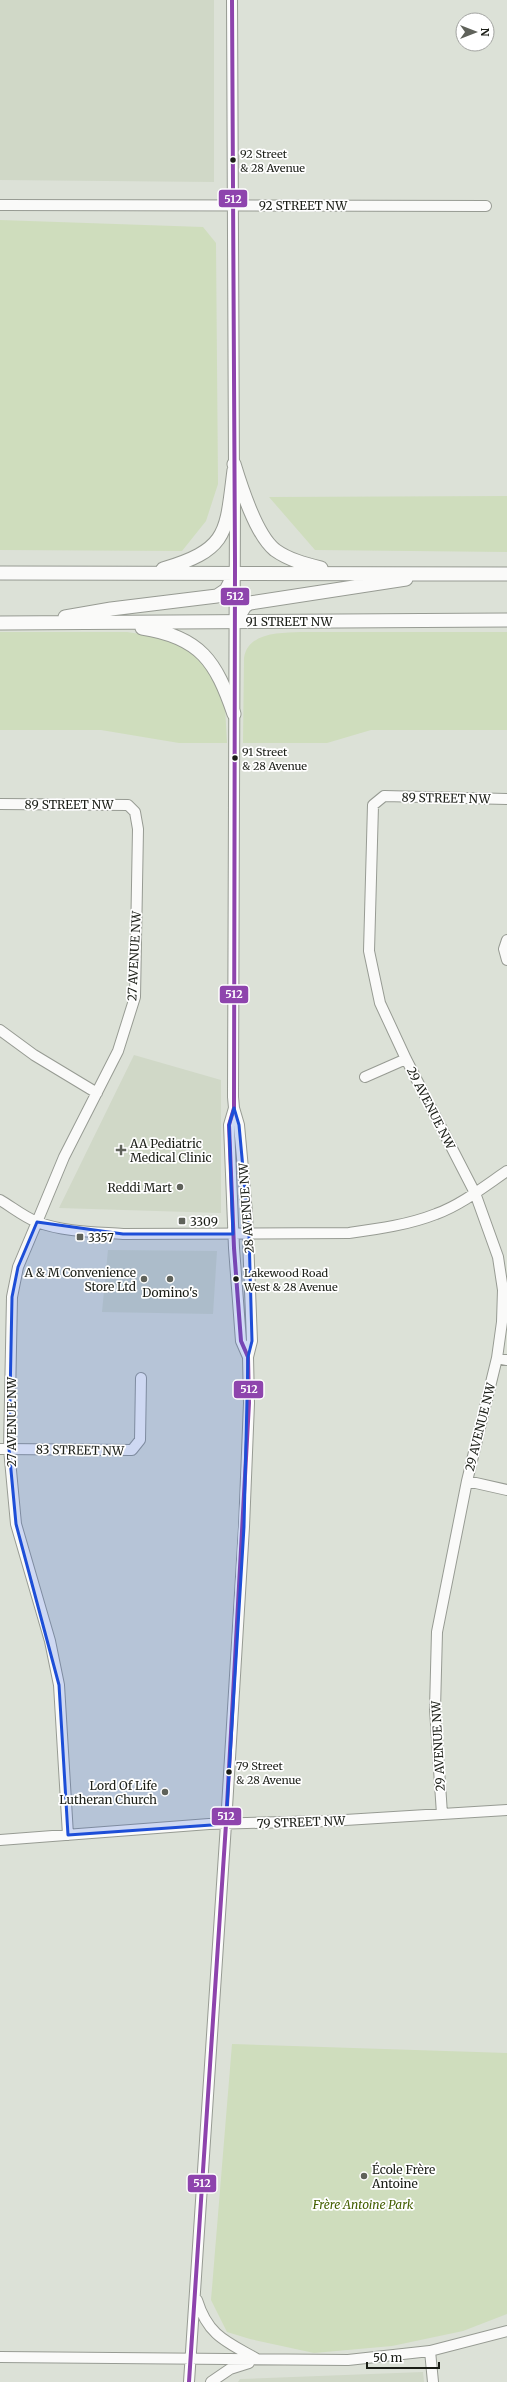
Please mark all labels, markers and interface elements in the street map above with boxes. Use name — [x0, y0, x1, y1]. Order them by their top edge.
north arrow — [455, 12, 495, 52]
text: N — [478, 28, 492, 37]
place label: 92 Street & 28 Avenue — [240, 147, 305, 175]
marker: 92 Street & 28 Avenue — [228, 155, 238, 165]
line badge: 512 — [218, 189, 248, 208]
text: 512 — [224, 192, 242, 206]
street label: 92 STREET NW — [259, 198, 348, 213]
line badge: 512 — [220, 587, 250, 606]
text: 512 — [226, 589, 244, 603]
street label: 91 STREET NW — [246, 614, 333, 629]
place label: 91 Street & 28 Avenue — [242, 745, 307, 773]
marker: 91 Street & 28 Avenue — [230, 753, 240, 763]
street label: 89 STREET NW — [401, 790, 492, 806]
street label: 89 STREET NW — [25, 797, 114, 812]
street label: 27 AVENUE NW — [124, 910, 144, 1001]
line badge: 512 — [219, 985, 249, 1004]
text: 512 — [225, 987, 243, 1001]
street label: 29 AVENUE NW — [404, 1064, 459, 1153]
place label: AA Pediatric Medical Clinic — [129, 1136, 212, 1165]
marker: AA Pediatric Medical Clinic — [115, 1144, 127, 1156]
street label: 28 AVENUE NW — [235, 1161, 257, 1254]
place label: Reddi Mart — [108, 1180, 172, 1195]
marker: Reddi Mart — [175, 1182, 185, 1192]
place label: 3309 — [190, 1214, 218, 1229]
marker: 3309 — [177, 1216, 187, 1226]
place label: 3357 — [88, 1230, 114, 1245]
marker: 3357 — [75, 1232, 85, 1242]
place label: A & M Convenience Store Ltd — [23, 1265, 136, 1294]
place label: Lakewood Road West & 28 Avenue — [243, 1266, 338, 1294]
marker: A & M Convenience Store Ltd — [139, 1274, 149, 1284]
marker: Domino's — [165, 1274, 175, 1284]
marker: Lakewood Road West & 28 Avenue — [231, 1274, 241, 1284]
place label: Domino's — [142, 1285, 198, 1300]
street label: 27 AVENUE NW — [4, 1376, 19, 1467]
line badge: 512 — [233, 1380, 264, 1399]
street label: 29 AVENUE NW — [462, 1380, 498, 1473]
text: 512 — [240, 1382, 258, 1396]
street label: 83 STREET NW — [36, 1442, 125, 1458]
street label: 29 AVENUE NW — [428, 1699, 448, 1792]
place label: 79 Street & 28 Avenue — [236, 1759, 301, 1787]
marker: 79 Street & 28 Avenue — [224, 1767, 234, 1777]
place label: Lord Of Life Lutheran Church — [59, 1778, 157, 1807]
marker: Lord Of Life Lutheran Church — [160, 1787, 170, 1797]
line badge: 512 — [211, 1807, 242, 1826]
text: 512 — [217, 1809, 235, 1823]
street label: 79 STREET NW — [256, 1813, 347, 1831]
place label: École Frère Antoine — [371, 2162, 435, 2191]
marker: École Frère Antoine — [359, 2171, 369, 2181]
line badge: 512 — [187, 2174, 217, 2193]
text: 512 — [193, 2176, 211, 2190]
park label: Frère Antoine Park — [312, 2197, 414, 2212]
scale bar — [367, 2344, 439, 2370]
text: 50 m — [373, 2350, 402, 2365]

